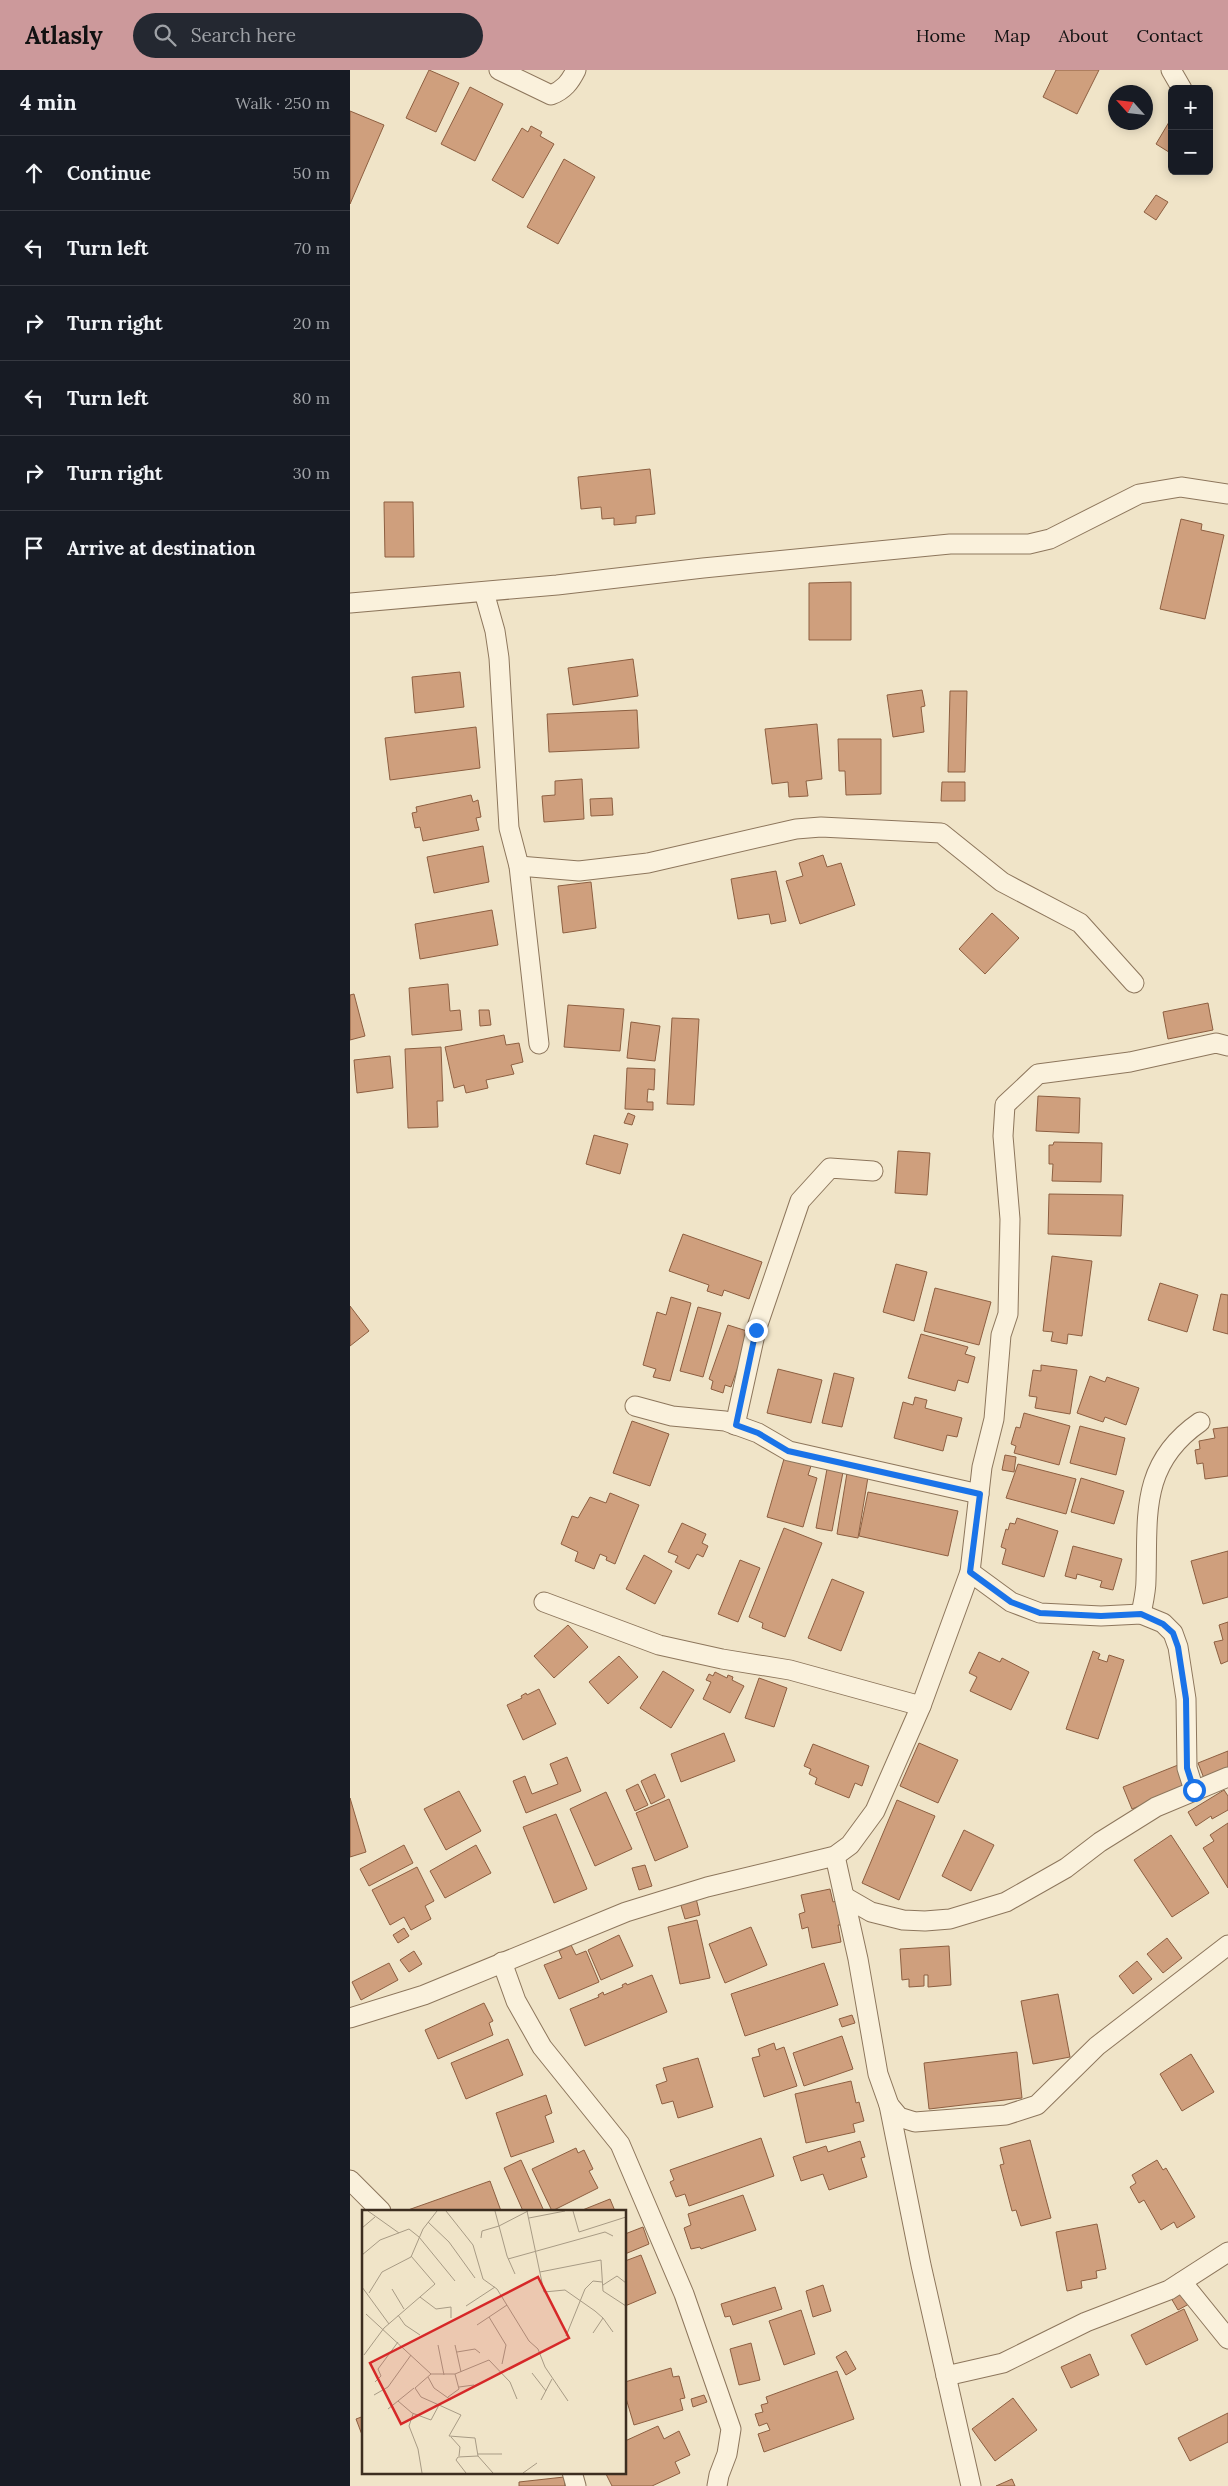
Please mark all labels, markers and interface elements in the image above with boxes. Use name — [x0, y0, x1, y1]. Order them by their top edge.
search box — [133, 13, 483, 58]
text: Atlasly — [25, 20, 103, 51]
icon: search — [151, 21, 179, 49]
text: Search here — [191, 23, 296, 47]
text: Home — [916, 24, 966, 47]
text: Map — [994, 24, 1030, 47]
text: About — [1058, 24, 1108, 47]
text: Contact — [1136, 24, 1203, 47]
north arrow — [1108, 85, 1153, 130]
map controls — [1168, 85, 1213, 175]
button: + — [1168, 85, 1213, 130]
text: 4 min — [20, 89, 77, 116]
text: Walk · 250 m — [235, 93, 330, 113]
button: − — [1168, 130, 1213, 175]
icon: ahead — [20, 159, 48, 187]
text: Continue — [67, 161, 151, 185]
text: 50 m — [293, 163, 330, 183]
icon: left — [20, 234, 48, 262]
text: Turn left — [67, 236, 148, 260]
text: 70 m — [294, 238, 330, 258]
icon: right — [20, 309, 48, 337]
text: Turn right — [67, 311, 163, 335]
text: 20 m — [293, 313, 330, 333]
icon: left — [20, 384, 48, 412]
text: Turn left — [67, 386, 148, 410]
text: 80 m — [293, 388, 330, 408]
icon: right — [20, 459, 48, 487]
text: Turn right — [67, 461, 163, 485]
text: 30 m — [293, 463, 330, 483]
icon: arrive — [20, 534, 48, 562]
text: Arrive at destination — [67, 536, 256, 560]
route end — [745, 1319, 768, 1342]
route start — [1183, 1779, 1206, 1802]
inset map — [362, 2210, 626, 2474]

